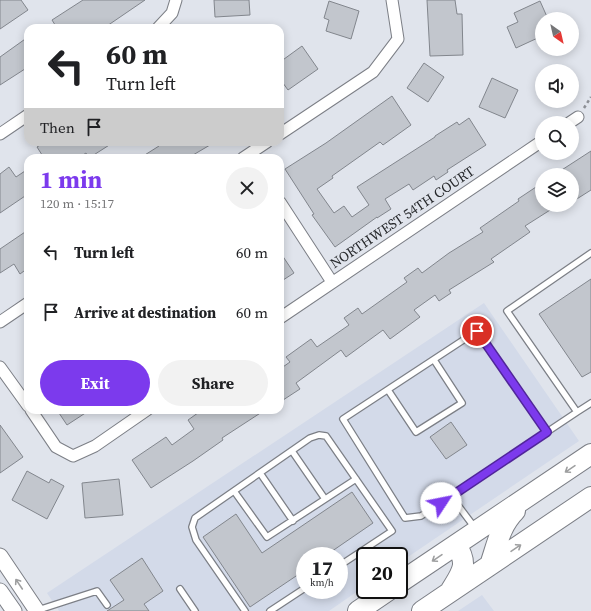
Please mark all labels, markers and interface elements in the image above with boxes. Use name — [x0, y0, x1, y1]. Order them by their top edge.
north arrow — [535, 12, 579, 56]
map controls — [535, 12, 579, 212]
text: 60 m — [106, 35, 168, 73]
icon: left — [40, 40, 92, 92]
button: sound — [535, 64, 579, 108]
text: Turn left — [106, 71, 176, 96]
icon: arrive — [83, 116, 105, 138]
button: search — [535, 116, 579, 160]
text: Then — [40, 117, 75, 138]
street label: NORTHWEST 54TH COURT — [326, 161, 479, 273]
text: 1 min — [40, 163, 102, 196]
button: close — [226, 167, 268, 209]
button: layers — [535, 168, 579, 212]
text: 120 m · 15:17 — [40, 195, 114, 212]
icon: left — [40, 241, 62, 263]
text: Turn left — [74, 242, 134, 263]
text: 60 m — [236, 242, 268, 263]
icon: arrive — [40, 301, 62, 323]
text: Arrive at destination — [74, 302, 216, 323]
text: 60 m — [236, 302, 268, 323]
pin — [460, 314, 494, 348]
icon: arrive — [466, 320, 488, 342]
button: Exit — [40, 360, 150, 406]
button: Share — [158, 360, 268, 406]
one-way arrow — [565, 465, 576, 473]
position arrow — [420, 482, 462, 524]
one-way arrow — [510, 544, 521, 552]
speed limit sign: 20 — [356, 547, 408, 599]
text: 17 — [311, 554, 333, 582]
one-way arrow — [431, 554, 442, 562]
text: km/h — [310, 576, 334, 589]
one-way arrow — [15, 578, 23, 589]

